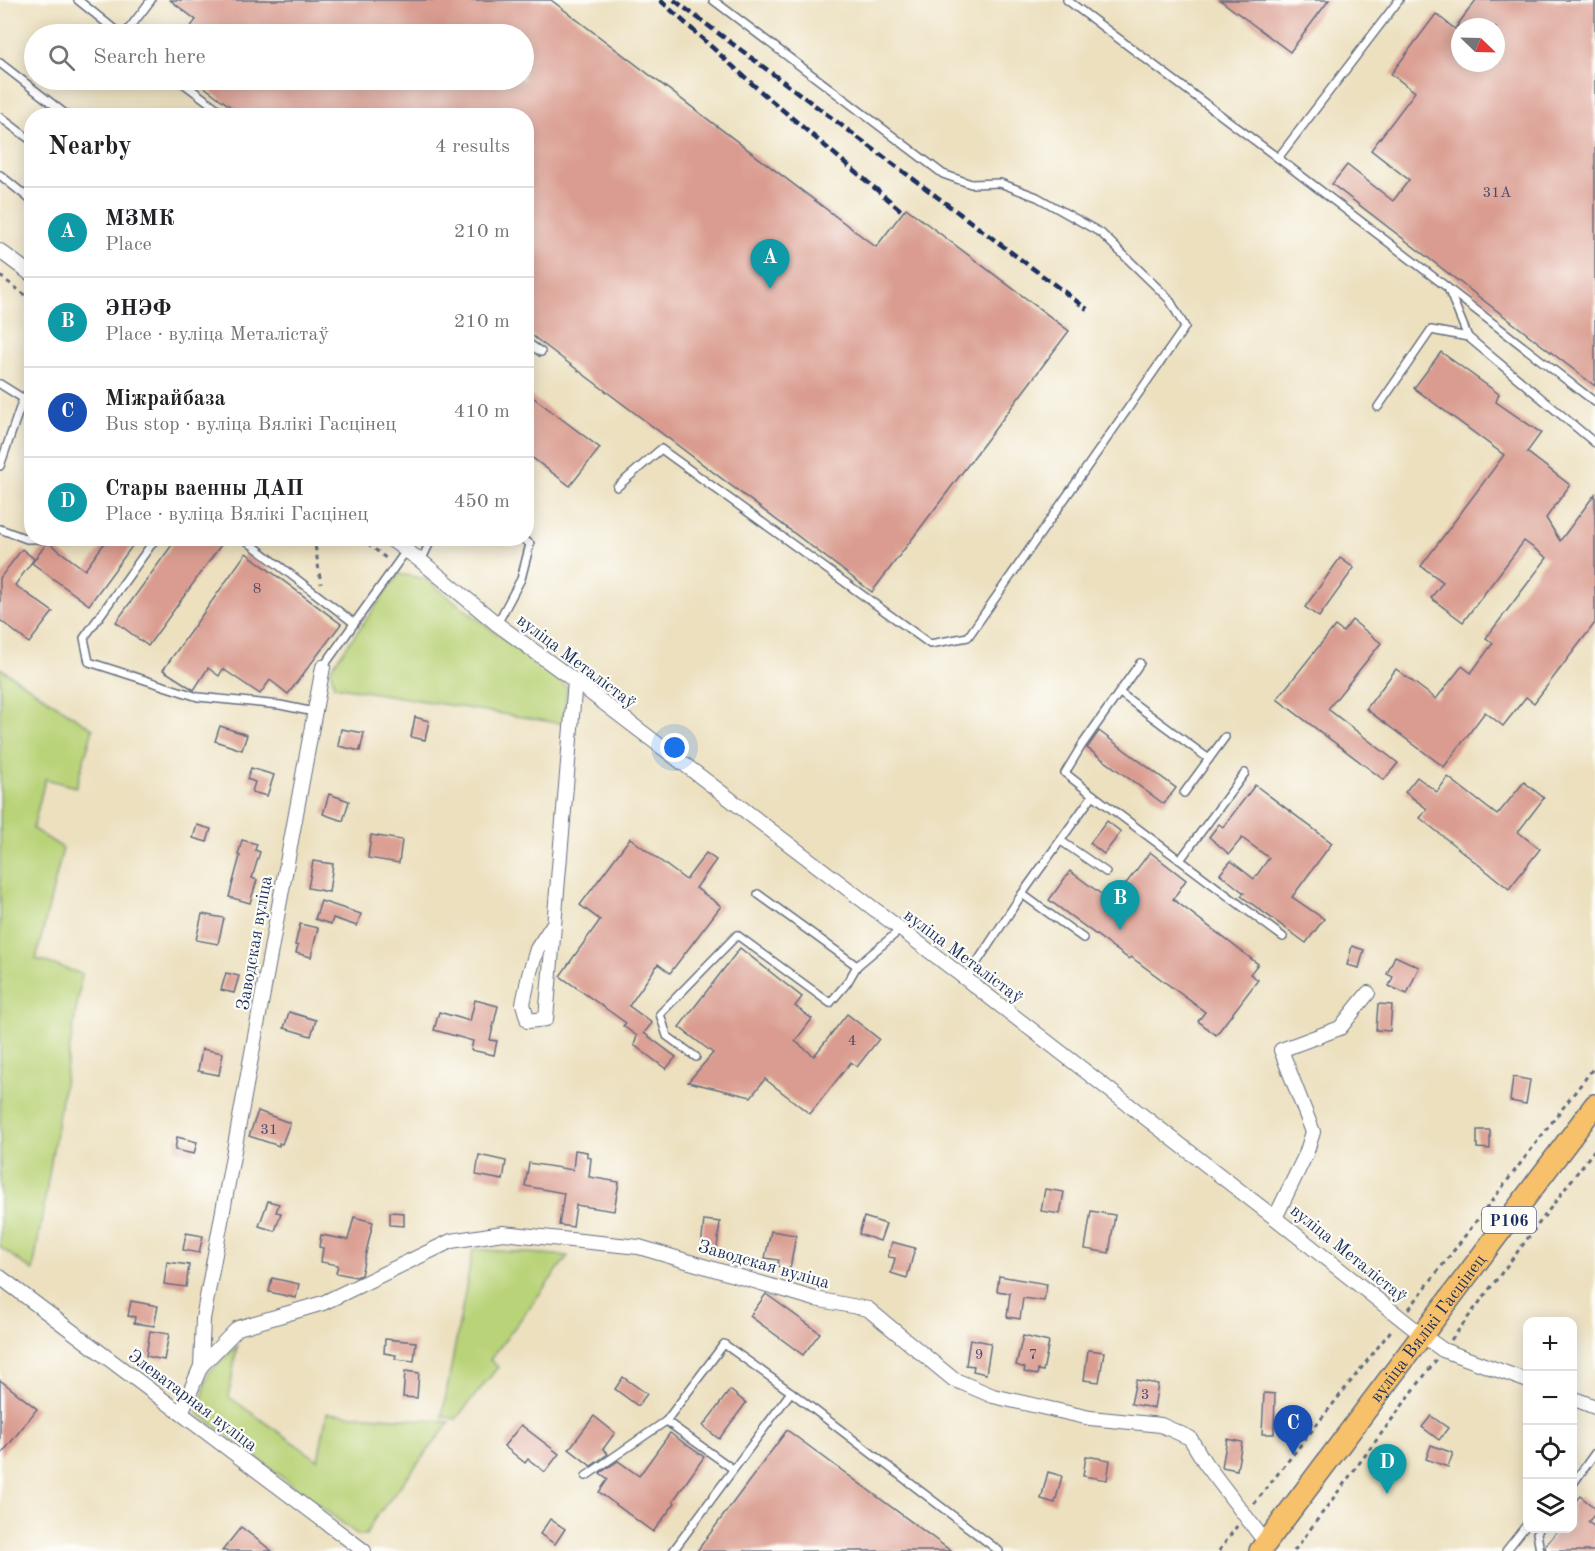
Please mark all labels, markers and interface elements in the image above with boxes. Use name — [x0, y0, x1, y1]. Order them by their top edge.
north arrow — [1451, 18, 1505, 72]
search box — [24, 24, 534, 90]
icon: search — [45, 41, 78, 74]
text: Search here — [93, 46, 206, 68]
text: Nearby — [48, 134, 132, 160]
text: 4 results — [435, 137, 510, 157]
house number: 31А — [1483, 186, 1512, 201]
text: МЗМК — [105, 208, 174, 230]
text: A — [60, 222, 75, 242]
text: 210 m — [454, 222, 510, 242]
text: Place — [105, 235, 152, 255]
pin: A — [750, 240, 790, 289]
text: ЭНЭФ — [105, 298, 171, 320]
text: B — [60, 312, 75, 332]
text: 210 m — [454, 312, 510, 332]
text: Place · вуліца Металістаў — [105, 325, 329, 345]
text: Міжрайбаза — [105, 388, 226, 410]
text: C — [61, 402, 74, 422]
text: 410 m — [454, 402, 510, 422]
text: Bus stop · вуліца Вялікі Гасцінец — [105, 415, 396, 435]
text: Стары ваенны ДАП — [105, 478, 304, 500]
text: D — [60, 492, 75, 512]
text: 450 m — [454, 492, 510, 512]
text: Place · вуліца Вялікі Гасцінец — [105, 505, 368, 525]
house number: 8 — [253, 582, 261, 597]
street label: вуліца Металістаў — [513, 611, 640, 713]
your location — [660, 733, 689, 762]
street label: Заводская вуліца — [234, 875, 276, 1012]
pin: B — [1100, 880, 1140, 930]
street label: вуліца Металістаў — [900, 906, 1027, 1008]
house number: 4 — [848, 1034, 856, 1049]
house number: 31 — [260, 1123, 278, 1138]
street label: вуліца Металістаў — [1287, 1201, 1410, 1306]
road number: Р106 — [1482, 1207, 1536, 1233]
street label: Заводская вуліца — [696, 1238, 832, 1292]
street label: вуліца Вялікі Гасцінец — [1367, 1251, 1490, 1406]
map controls — [1523, 1317, 1577, 1533]
button: + — [1523, 1317, 1577, 1371]
street label: Элеватарная вуліца — [125, 1347, 260, 1455]
house number: 9 — [975, 1348, 983, 1363]
house number: 7 — [1029, 1348, 1037, 1363]
button: − — [1523, 1371, 1577, 1425]
house number: 3 — [1141, 1388, 1149, 1403]
pin: C — [1274, 1406, 1312, 1455]
button: locate — [1523, 1425, 1577, 1479]
pin: D — [1368, 1444, 1406, 1494]
button: layers — [1523, 1479, 1577, 1533]

